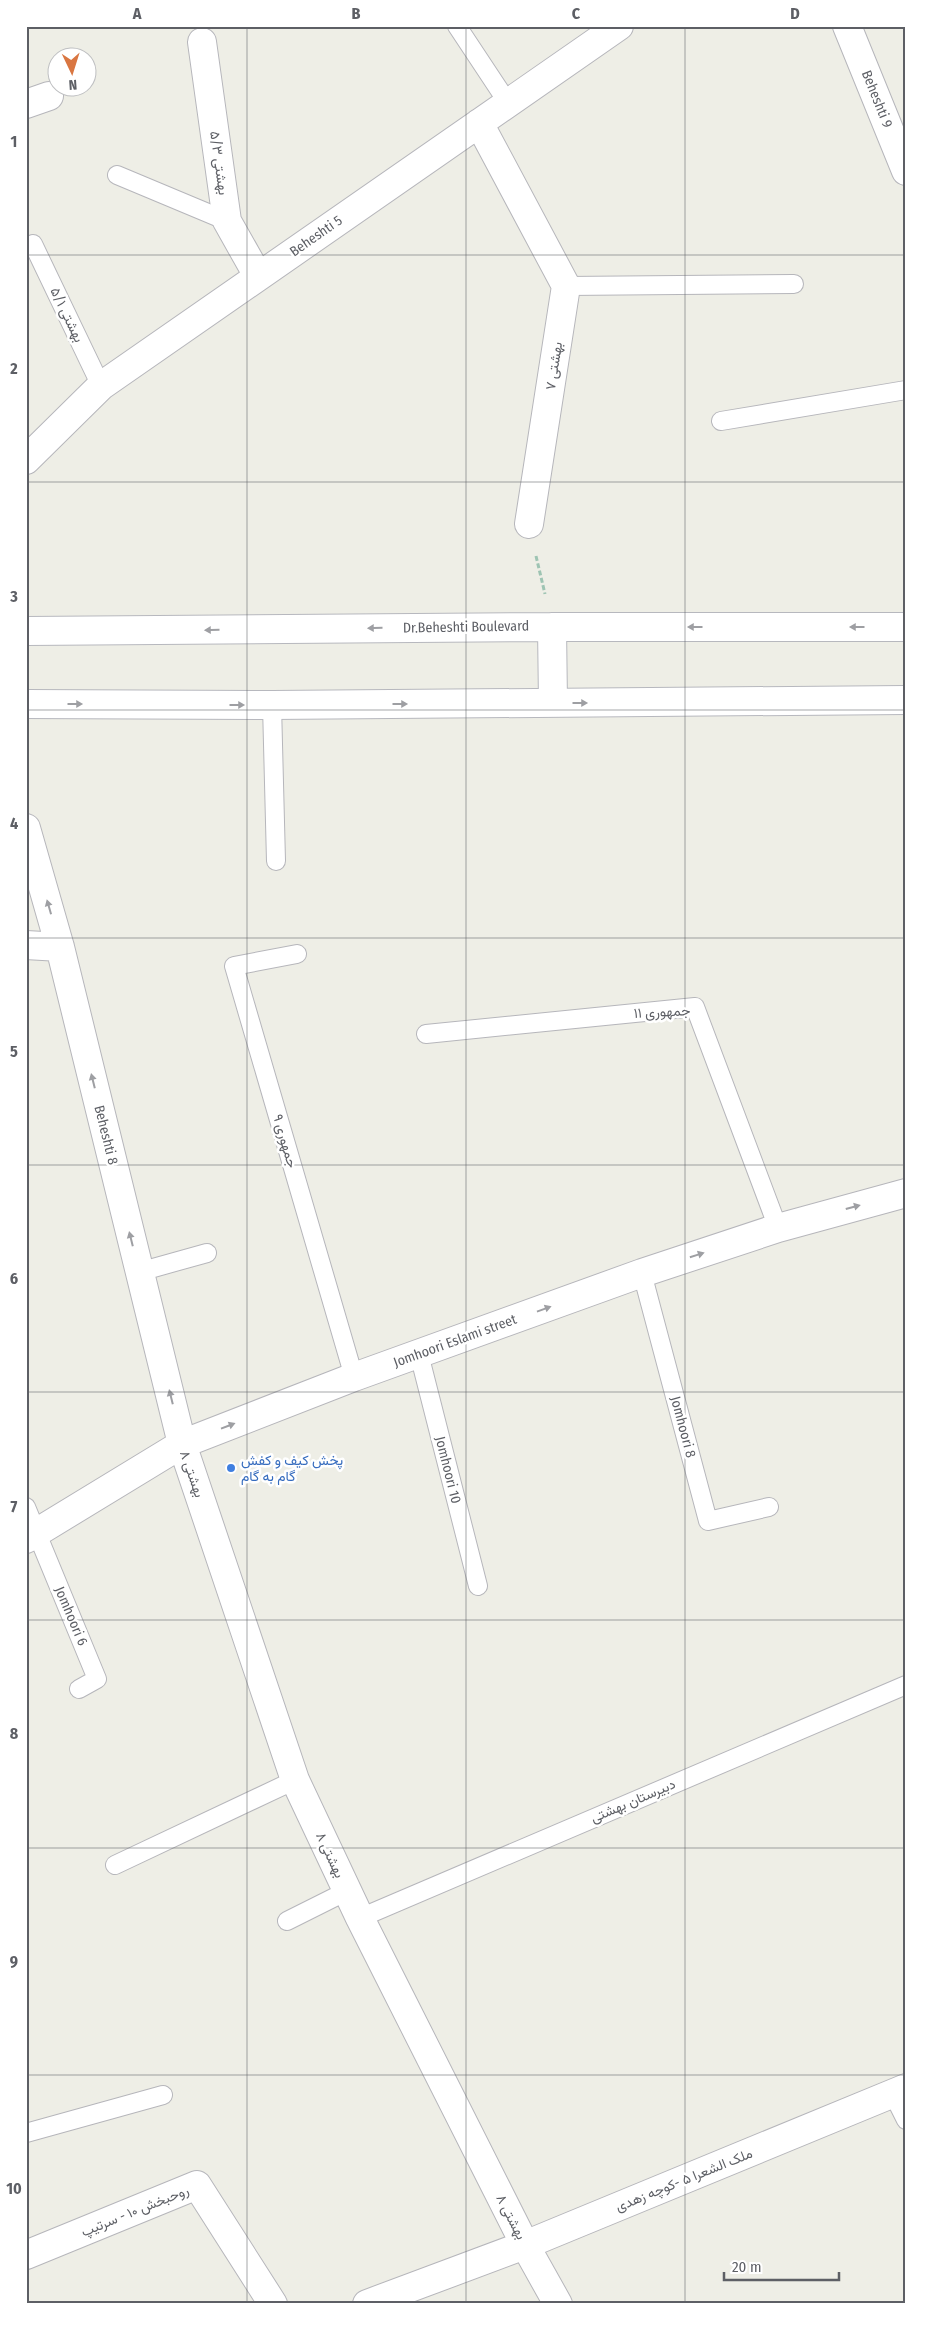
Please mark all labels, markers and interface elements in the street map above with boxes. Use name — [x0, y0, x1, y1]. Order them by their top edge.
text: A — [132, 4, 142, 23]
text: B — [352, 4, 361, 23]
text: C — [572, 4, 581, 23]
text: D — [790, 4, 800, 23]
north arrow — [48, 48, 98, 98]
street label: Beheshti 9 — [858, 68, 896, 130]
text: N — [68, 76, 78, 93]
street label: بهشتی ۵/۳ — [206, 130, 232, 196]
text: 1 — [11, 132, 17, 151]
street label: Beheshti 5 — [287, 212, 345, 260]
street label: بهشتی ۵/۱ — [46, 285, 88, 345]
street label: بهشتی ۷ — [542, 341, 566, 391]
text: 2 — [9, 359, 18, 378]
text: 3 — [9, 587, 18, 606]
street label: Dr.Beheshti Boulevard — [403, 617, 529, 637]
one-way arrow — [686, 623, 702, 631]
one-way arrow — [849, 623, 865, 631]
one-way arrow — [366, 624, 382, 632]
one-way arrow — [204, 626, 220, 634]
one-way arrow — [572, 699, 588, 707]
one-way arrow — [392, 700, 408, 708]
one-way arrow — [67, 701, 83, 709]
one-way arrow — [230, 701, 246, 709]
text: 4 — [10, 814, 18, 833]
one-way arrow — [45, 899, 53, 914]
street label: جمهوری ۱۱ — [633, 1002, 691, 1022]
text: 5 — [10, 1042, 18, 1061]
one-way arrow — [89, 1074, 97, 1089]
street label: Beheshti 8 — [90, 1104, 122, 1166]
street label: جمهوری ۹ — [269, 1112, 301, 1170]
one-way arrow — [845, 1203, 860, 1211]
one-way arrow — [127, 1232, 135, 1247]
one-way arrow — [690, 1250, 705, 1258]
text: 6 — [10, 1269, 18, 1288]
one-way arrow — [537, 1305, 552, 1313]
street label: Jomhoori Eslami street — [391, 1311, 519, 1371]
one-way arrow — [166, 1389, 174, 1404]
street label: Jomhoori 8 — [667, 1394, 699, 1460]
one-way arrow — [221, 1422, 235, 1430]
street label: Jomhoori 10 — [431, 1435, 465, 1505]
street label: بهشتی ۸ — [176, 1448, 208, 1500]
place label: پخش کیف و کفش گام به گام — [241, 1452, 343, 1485]
marker: پخش کیف و کفش گام به گام — [225, 1462, 237, 1474]
text: 7 — [11, 1497, 18, 1516]
street label: Jomhoori 6 — [51, 1584, 91, 1648]
text: 8 — [10, 1724, 19, 1743]
street label: دبیرستان بهشتی — [588, 1775, 678, 1827]
street label: بهشتی ۸ — [312, 1829, 348, 1881]
text: 9 — [10, 1952, 18, 1971]
street label: ملک الشعرا ۵ -کوچه زهدی — [613, 2145, 755, 2216]
text: 10 — [6, 2179, 22, 2198]
street label: روحبخش ۱۰ - سرتیپ — [79, 2182, 192, 2241]
street label: بهشتی ۸ — [492, 2191, 530, 2243]
scale bar — [724, 2250, 840, 2282]
text: 20 m — [732, 2258, 762, 2276]

